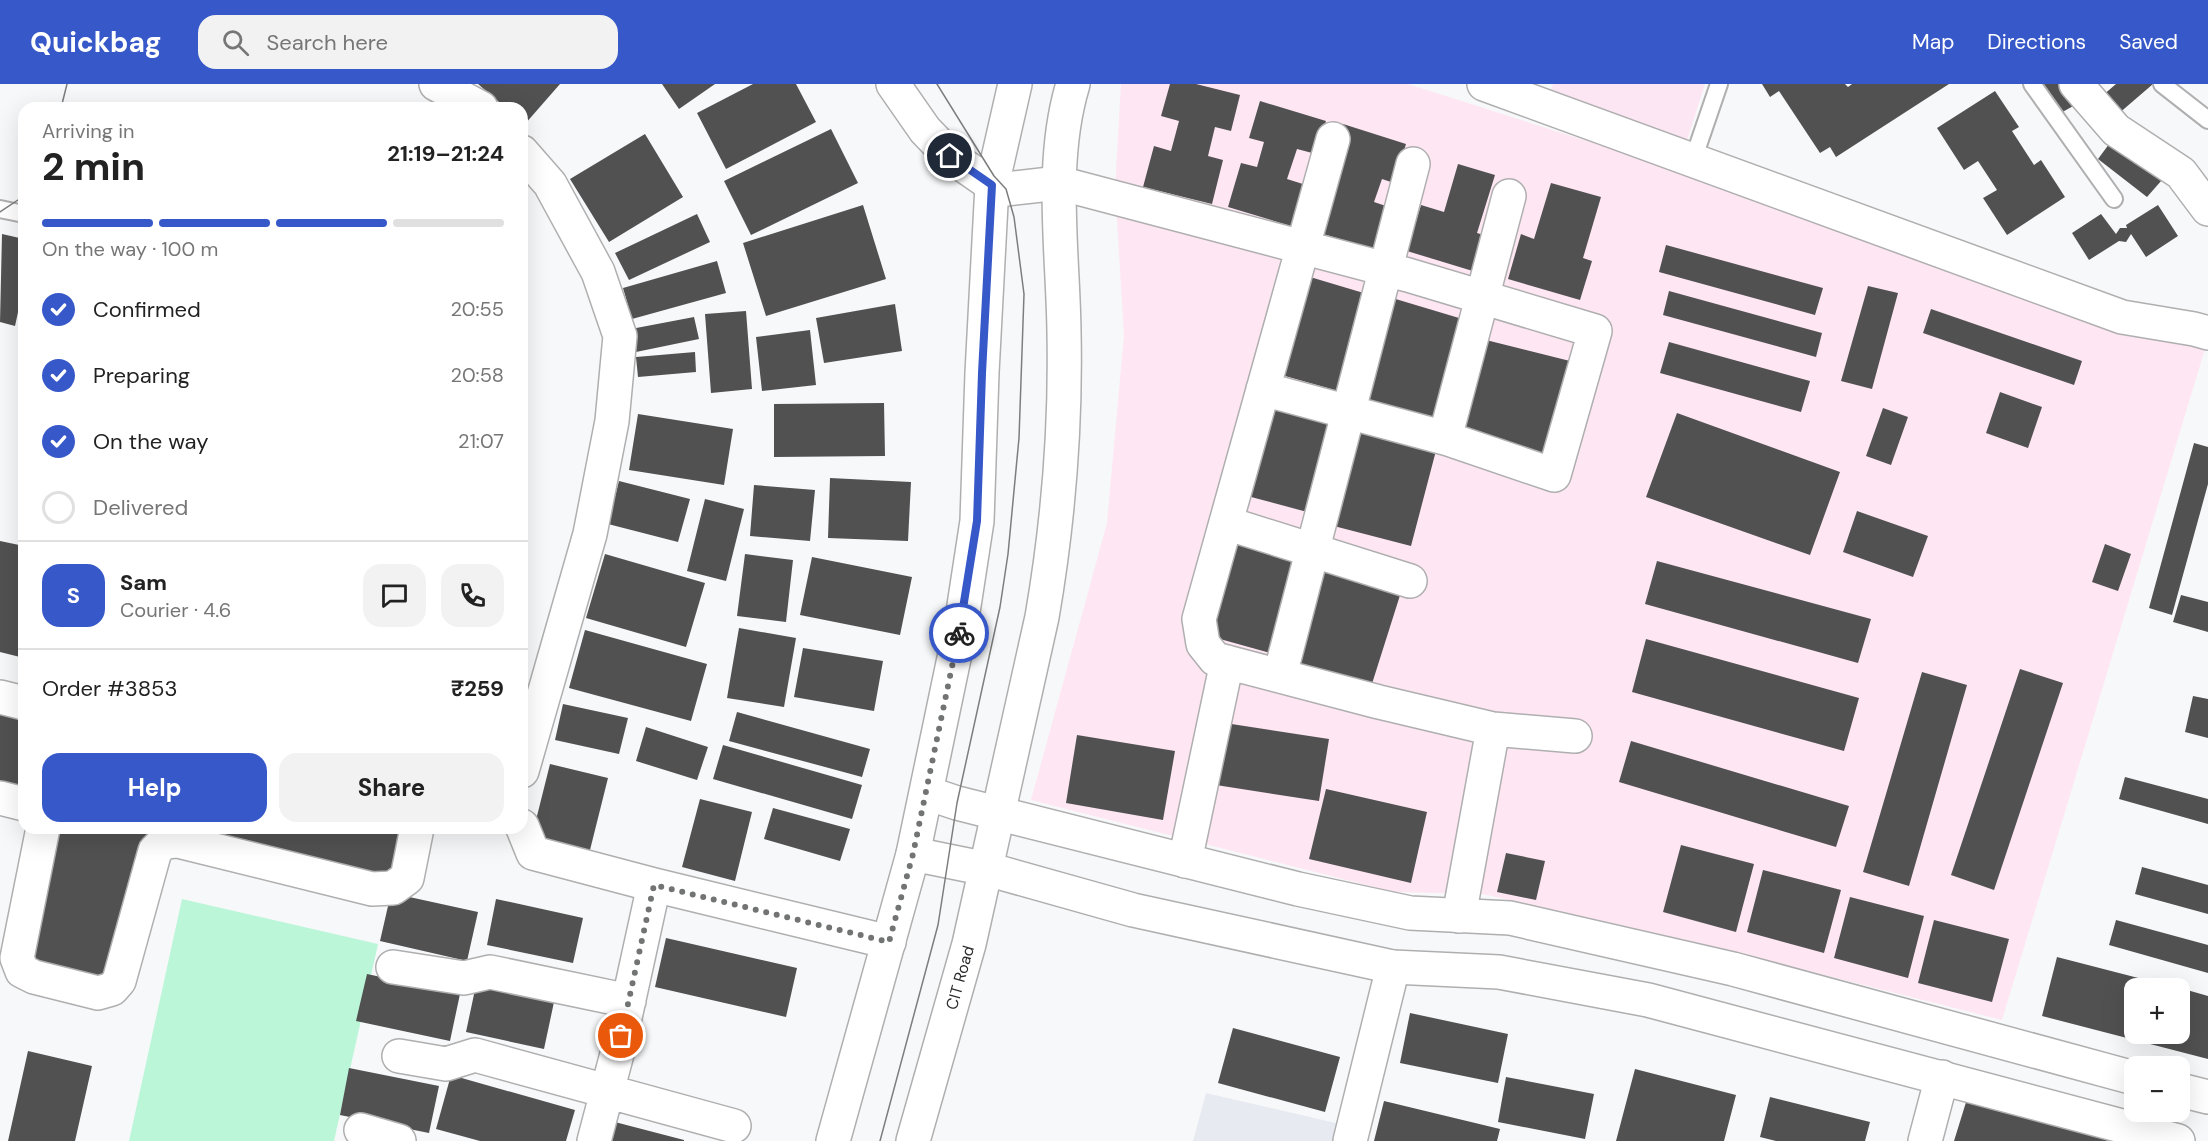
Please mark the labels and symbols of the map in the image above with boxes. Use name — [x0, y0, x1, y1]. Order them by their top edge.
pin — [924, 130, 975, 181]
courier — [929, 603, 989, 663]
street label: CIT Road — [941, 943, 979, 1012]
pin — [595, 1010, 646, 1061]

